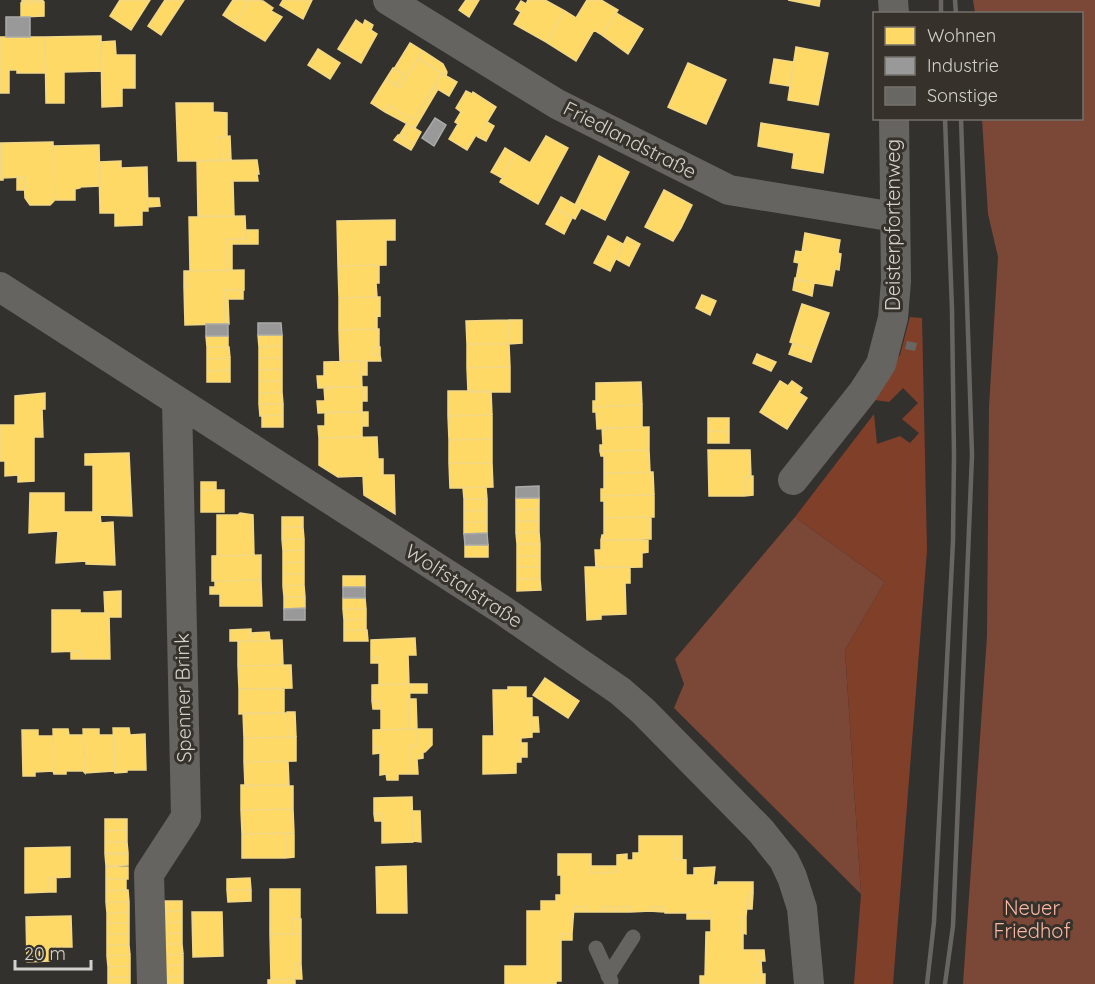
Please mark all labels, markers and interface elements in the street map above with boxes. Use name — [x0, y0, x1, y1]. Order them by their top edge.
legend — [873, 12, 1083, 120]
text: Wohnen — [927, 24, 996, 47]
text: Industrie — [927, 54, 999, 77]
text: Sonstige — [927, 84, 998, 107]
street label: Friedlandstraße — [559, 95, 701, 184]
street label: Deisterpfortenweg — [880, 139, 905, 311]
street label: Wolfstalstraße — [401, 538, 528, 633]
street label: Spenner Brink — [169, 633, 196, 763]
park label: Neuer Friedhof — [993, 895, 1071, 943]
scale bar — [15, 933, 92, 971]
text: 20 m — [24, 942, 66, 965]

